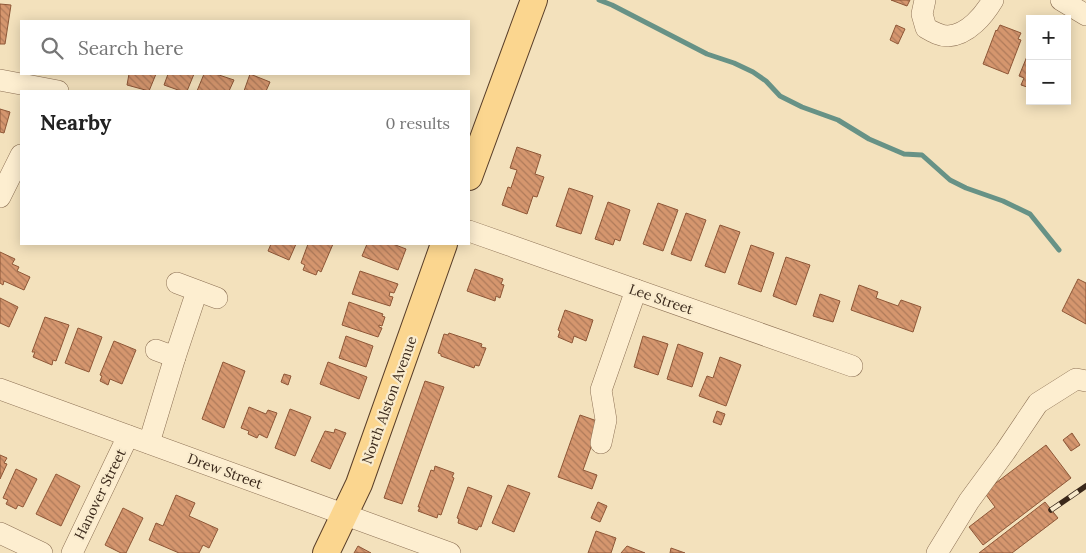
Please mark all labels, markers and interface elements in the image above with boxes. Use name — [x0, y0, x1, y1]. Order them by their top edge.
map controls — [1026, 15, 1071, 105]
button: + — [1026, 15, 1071, 60]
search box — [20, 20, 470, 75]
icon: search — [38, 34, 66, 62]
text: Search here — [78, 36, 184, 60]
button: − — [1026, 60, 1071, 105]
text: Nearby — [40, 109, 111, 136]
text: 0 results — [385, 113, 450, 133]
street label: Lee Street — [627, 280, 696, 319]
street label: North Alston Avenue — [358, 333, 421, 466]
street label: Hanover Street — [70, 445, 130, 542]
street label: Drew Street — [185, 449, 266, 493]

